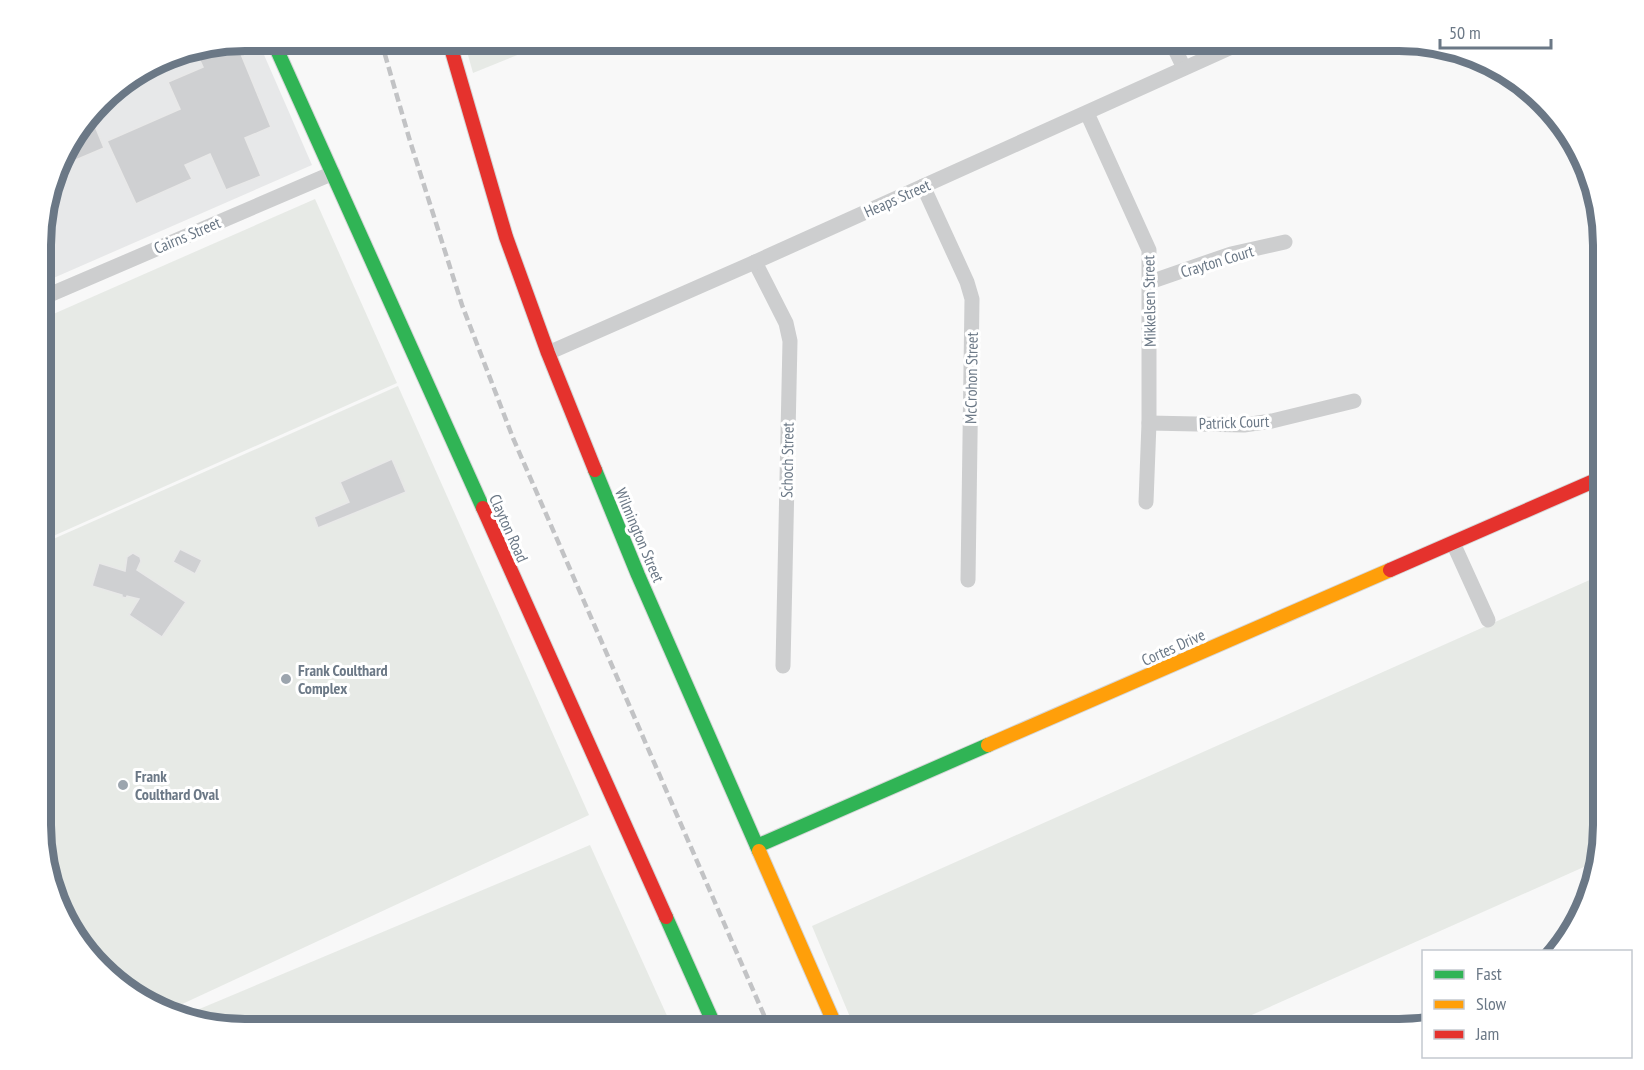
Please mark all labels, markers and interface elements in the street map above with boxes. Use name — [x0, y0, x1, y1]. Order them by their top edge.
scale bar — [1440, 12, 1551, 50]
text: 50 m — [1449, 21, 1481, 44]
street label: Heaps Street — [861, 174, 934, 221]
street label: Cairns Street — [151, 212, 224, 258]
street label: Crayton Court — [1178, 240, 1257, 282]
street label: Mikkelsen Street — [1138, 254, 1160, 347]
street label: McCrohon Street — [960, 331, 982, 424]
street label: Patrick Court — [1199, 411, 1270, 433]
street label: Schoch Street — [776, 421, 798, 498]
street label: Wilmington Street — [611, 485, 669, 586]
street label: Clayton Road — [485, 491, 533, 565]
street label: Cortes Drive — [1138, 624, 1208, 670]
place label: Frank Coulthard Complex — [298, 660, 388, 698]
marker: Frank Coulthard Complex — [279, 672, 293, 686]
place label: Frank Coulthard Oval — [135, 766, 219, 804]
marker: Frank Coulthard Oval — [116, 778, 130, 792]
legend — [1422, 950, 1632, 1058]
text: Fast — [1476, 962, 1502, 985]
text: Slow — [1476, 992, 1507, 1015]
text: Jam — [1475, 1022, 1499, 1045]

